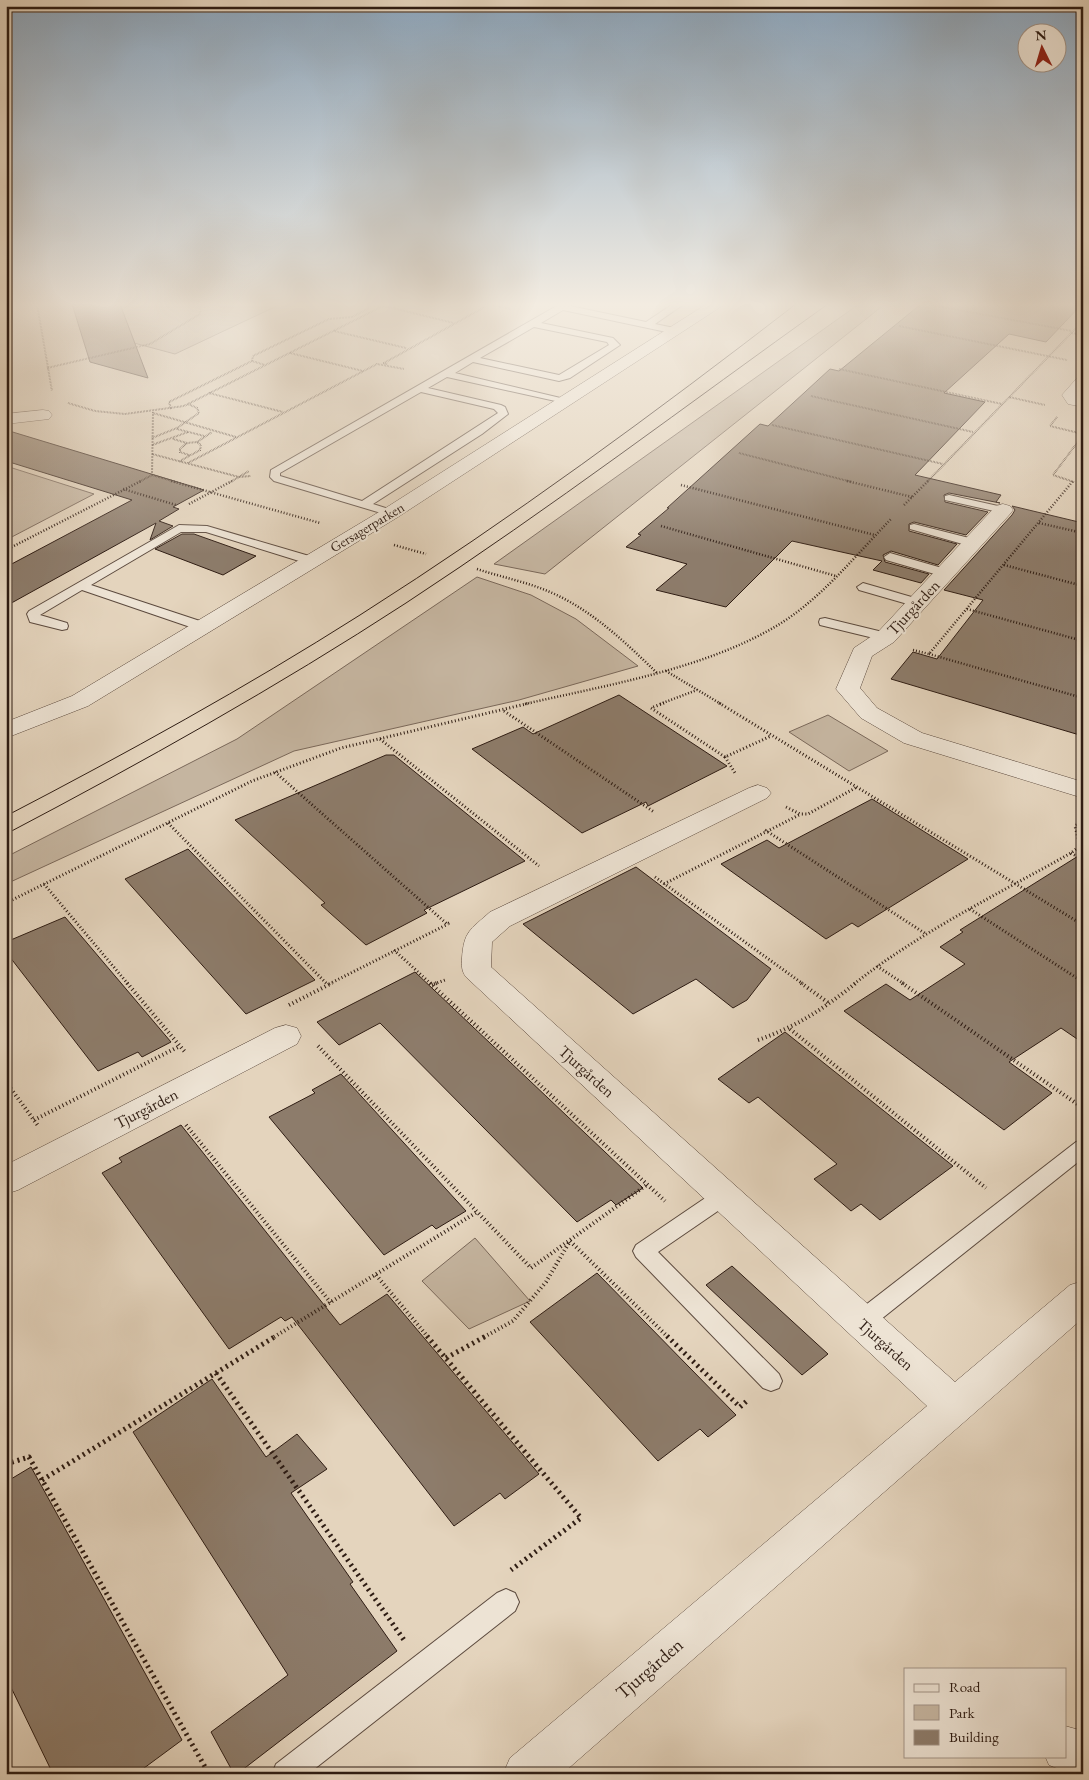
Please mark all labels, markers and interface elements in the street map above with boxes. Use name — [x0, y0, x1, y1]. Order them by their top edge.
north arrow — [1016, 22, 1066, 72]
text: N — [1034, 26, 1048, 45]
street label: Gersagerparken — [327, 498, 408, 556]
street label: Tjurgården — [882, 575, 945, 640]
street label: Tjurgården — [554, 1041, 620, 1103]
street label: Tjurgården — [111, 1083, 182, 1133]
street label: Tjurgården — [853, 1314, 919, 1376]
street label: Tjurgården — [610, 1632, 688, 1705]
legend — [904, 1668, 1066, 1758]
text: Road — [949, 1677, 981, 1696]
text: Park — [949, 1703, 976, 1722]
text: Building — [949, 1727, 999, 1746]

